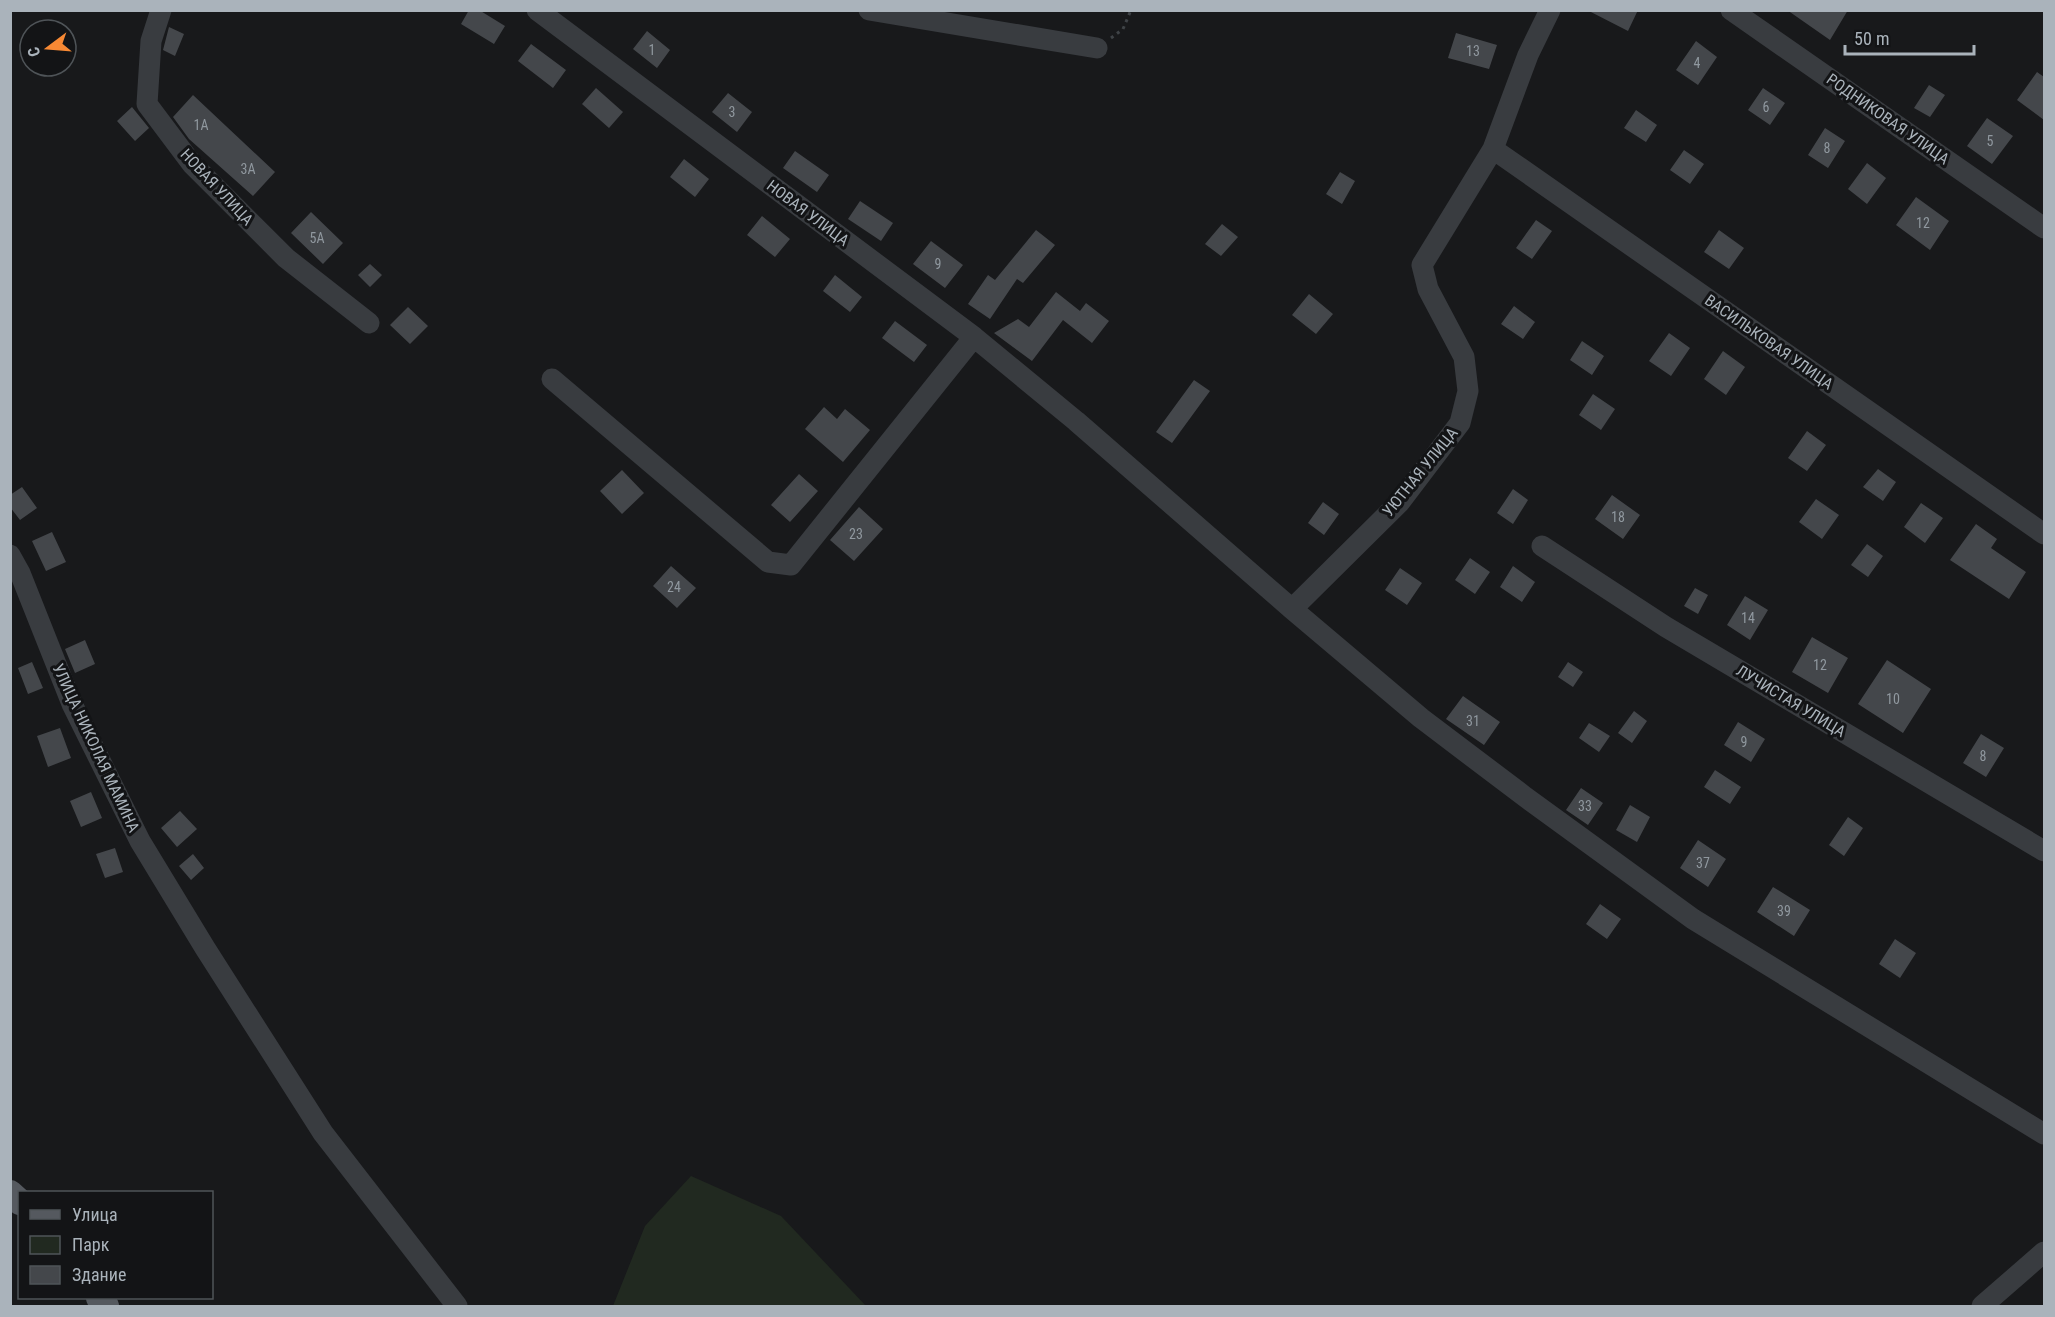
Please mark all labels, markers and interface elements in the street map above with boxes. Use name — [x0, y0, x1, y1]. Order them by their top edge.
north arrow — [18, 18, 78, 78]
scale bar — [1845, 18, 1974, 56]
text: 50 m — [1854, 28, 1889, 49]
house number: 1 — [649, 42, 655, 58]
house number: 13 — [1466, 43, 1480, 59]
text: С — [24, 45, 44, 59]
house number: 4 — [1694, 55, 1701, 71]
street label: РОДНИКОВАЯ УЛИЦА — [1823, 70, 1953, 168]
house number: 6 — [1763, 99, 1770, 115]
house number: 3 — [729, 104, 735, 120]
house number: 1А — [194, 117, 208, 133]
house number: 5 — [1987, 133, 1994, 149]
house number: 8 — [1824, 140, 1831, 156]
street label: НОВАЯ УЛИЦА — [177, 145, 257, 229]
house number: 3А — [241, 161, 255, 177]
street label: НОВАЯ УЛИЦА — [763, 176, 853, 250]
house number: 12 — [1916, 215, 1930, 231]
house number: 5А — [310, 230, 324, 246]
house number: 9 — [935, 256, 941, 272]
street label: ВАСИЛЬКОВАЯ УЛИЦА — [1701, 291, 1837, 393]
street label: УЮТНАЯ УЛИЦА — [1378, 424, 1462, 520]
house number: 18 — [1611, 509, 1625, 525]
house number: 23 — [849, 526, 863, 542]
house number: 24 — [667, 579, 681, 595]
house number: 14 — [1741, 610, 1755, 626]
house number: 12 — [1813, 657, 1827, 673]
street label: УЛИЦА НИКОЛАЯ МАМИНА — [49, 661, 143, 835]
street label: ЛУЧИСТАЯ УЛИЦА — [1733, 661, 1849, 741]
house number: 10 — [1886, 691, 1900, 707]
house number: 31 — [1466, 713, 1480, 729]
house number: 9 — [1741, 734, 1747, 750]
house number: 8 — [1980, 748, 1987, 764]
house number: 33 — [1578, 798, 1592, 814]
house number: 37 — [1696, 855, 1710, 871]
house number: 39 — [1777, 903, 1791, 919]
legend — [18, 1191, 213, 1299]
text: Улица — [72, 1204, 118, 1225]
text: Парк — [72, 1234, 110, 1255]
text: Здание — [72, 1264, 126, 1285]

